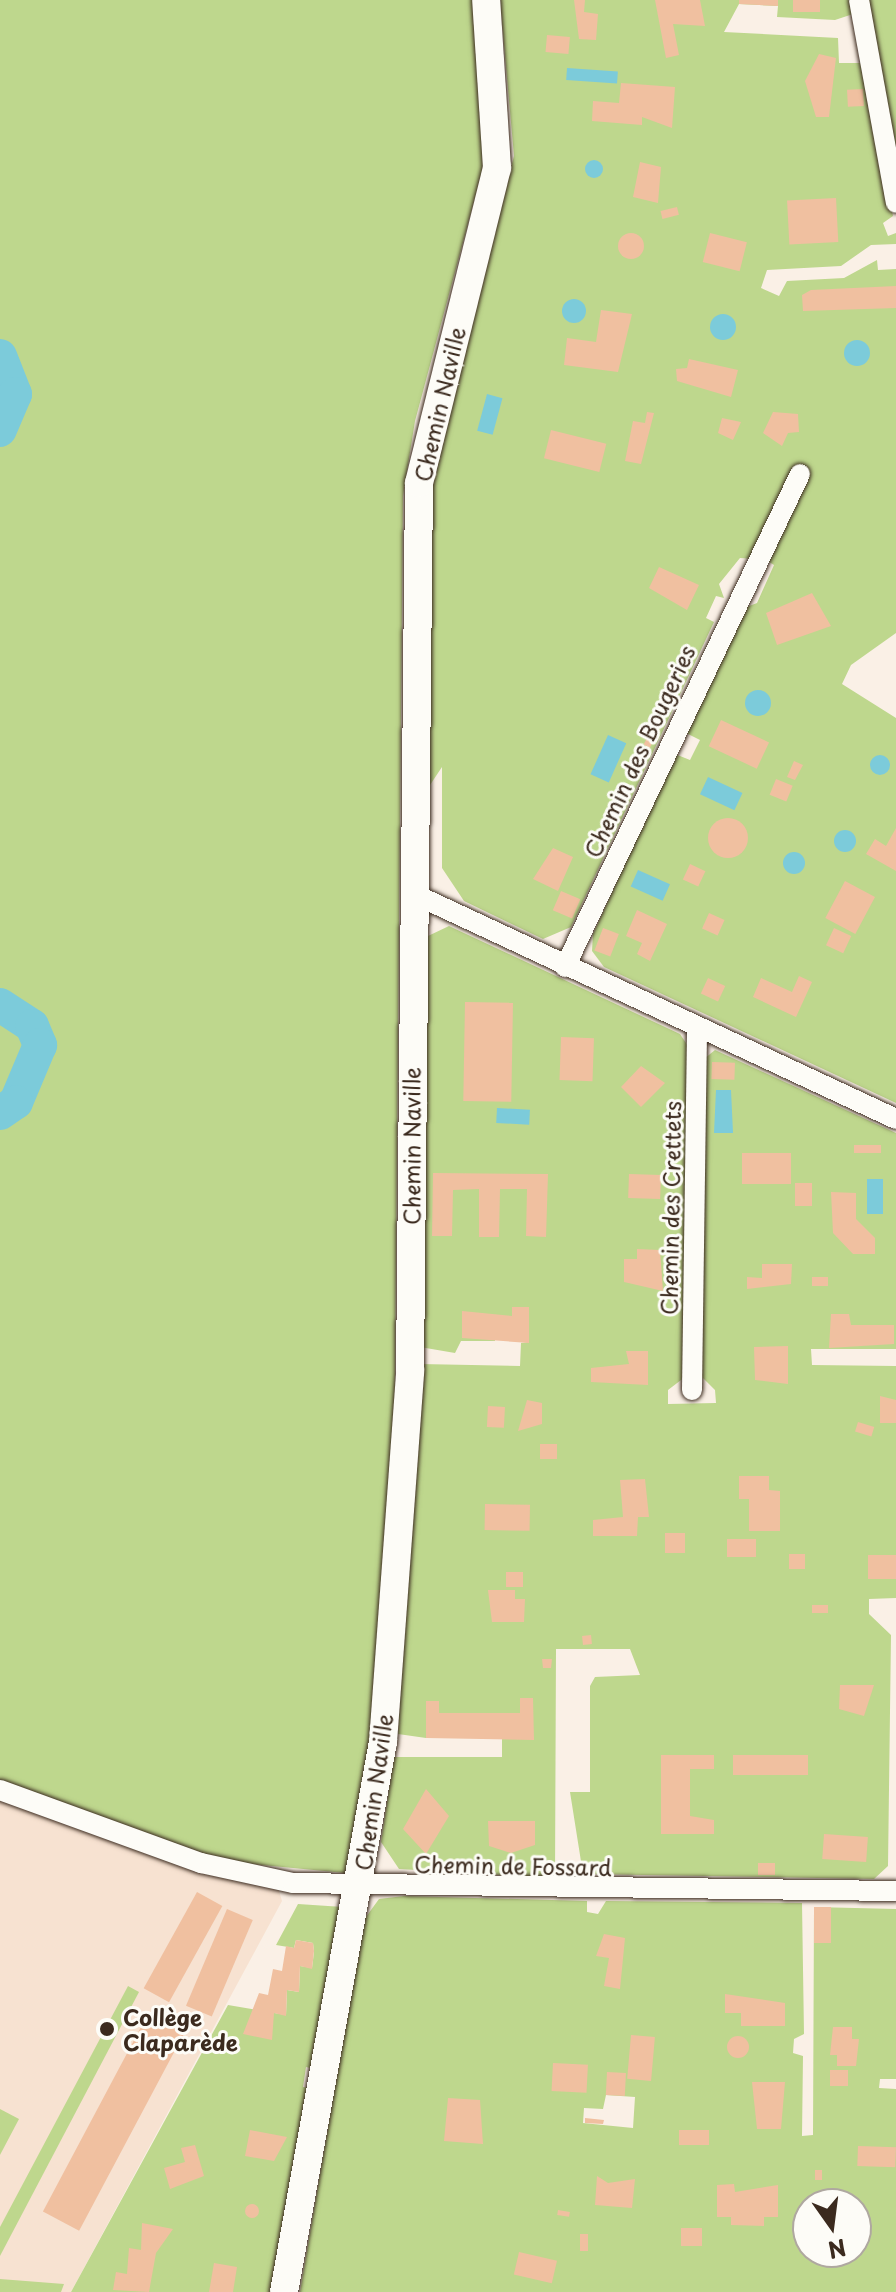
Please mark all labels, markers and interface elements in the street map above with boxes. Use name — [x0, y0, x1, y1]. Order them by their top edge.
street label: Chemin Naville — [408, 324, 470, 484]
street label: Chemin des Bougeries — [578, 641, 700, 861]
street label: Chemin Naville — [398, 1067, 424, 1225]
street label: Chemin des Crettets — [655, 1100, 685, 1316]
street label: Chemin Naville — [349, 1712, 397, 1872]
street label: Chemin de Fossard — [413, 1850, 613, 1880]
place label: Collège Claparède — [123, 2003, 238, 2054]
marker: Collège Claparède — [98, 2020, 116, 2038]
north arrow — [792, 2188, 872, 2268]
text: N — [825, 2232, 850, 2268]

